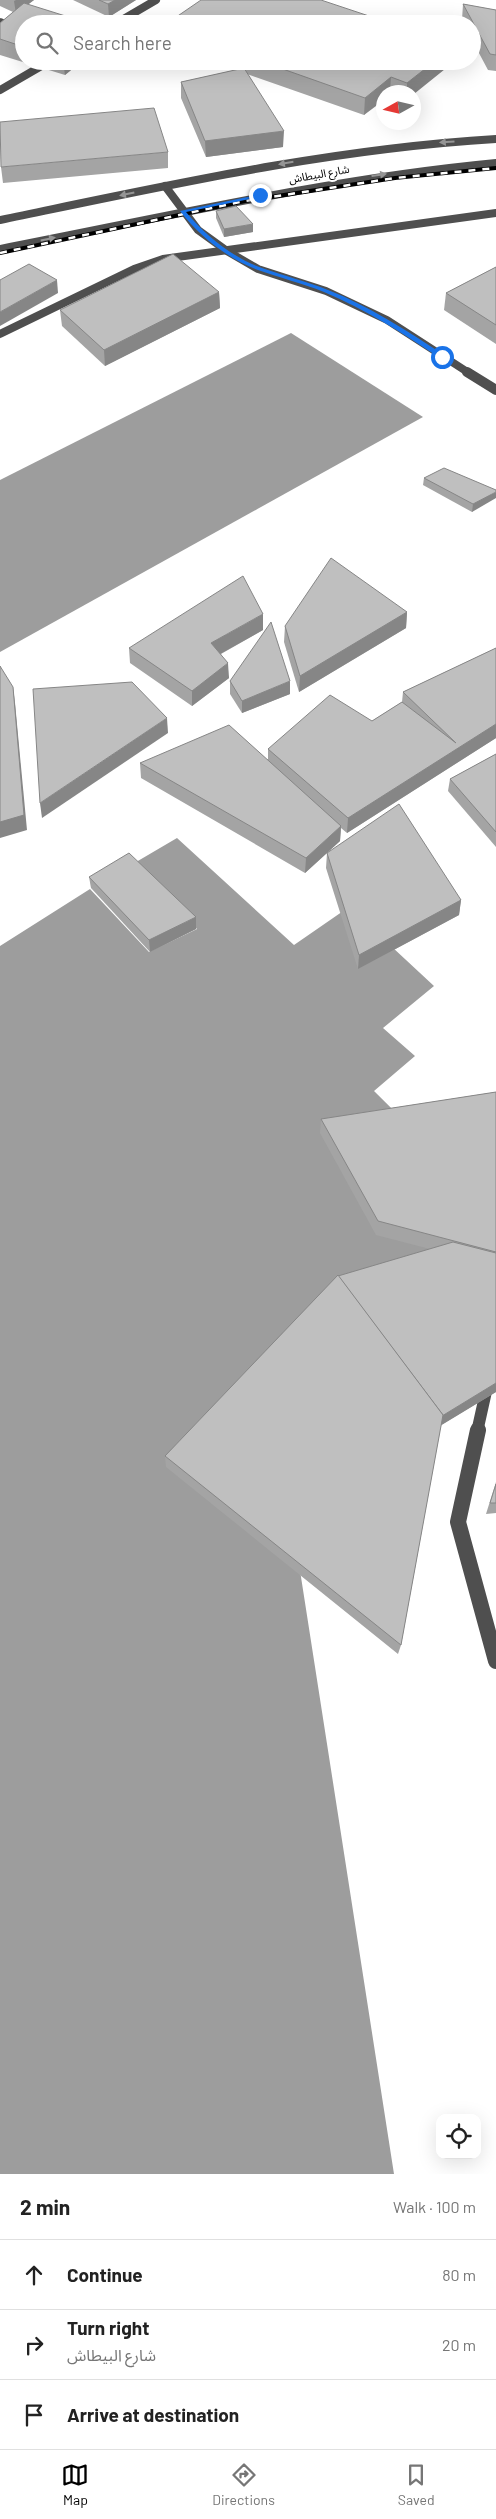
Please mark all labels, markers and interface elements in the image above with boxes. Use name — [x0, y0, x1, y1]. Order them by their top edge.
search box — [15, 15, 481, 70]
icon: search — [33, 29, 61, 57]
text: Search here — [73, 31, 172, 54]
north arrow — [376, 85, 421, 130]
one-way arrow — [439, 138, 455, 146]
one-way arrow — [278, 159, 294, 167]
street label: شارع البيطاش — [288, 162, 351, 187]
one-way arrow — [371, 171, 387, 179]
route end — [249, 184, 272, 207]
one-way arrow — [119, 190, 134, 198]
one-way arrow — [40, 235, 55, 243]
route start — [431, 346, 454, 369]
map controls — [436, 2114, 481, 2159]
button: locate — [436, 2114, 481, 2159]
text: 2 min — [20, 2194, 70, 2219]
text: Walk · 100 m — [393, 2197, 476, 2216]
icon: ahead — [20, 2261, 48, 2289]
text: Continue — [67, 2263, 143, 2286]
text: 80 m — [442, 2265, 476, 2284]
text: Turn right — [67, 2316, 149, 2339]
icon: right — [20, 2331, 48, 2359]
text: 20 m — [442, 2335, 476, 2354]
text: شارع البيطاش — [67, 2345, 156, 2364]
icon: arrive — [20, 2401, 48, 2429]
text: Arrive at destination — [67, 2403, 239, 2426]
tab: Map — [61, 2461, 89, 2508]
tab: Directions — [212, 2461, 275, 2508]
tab: Saved — [398, 2461, 435, 2508]

